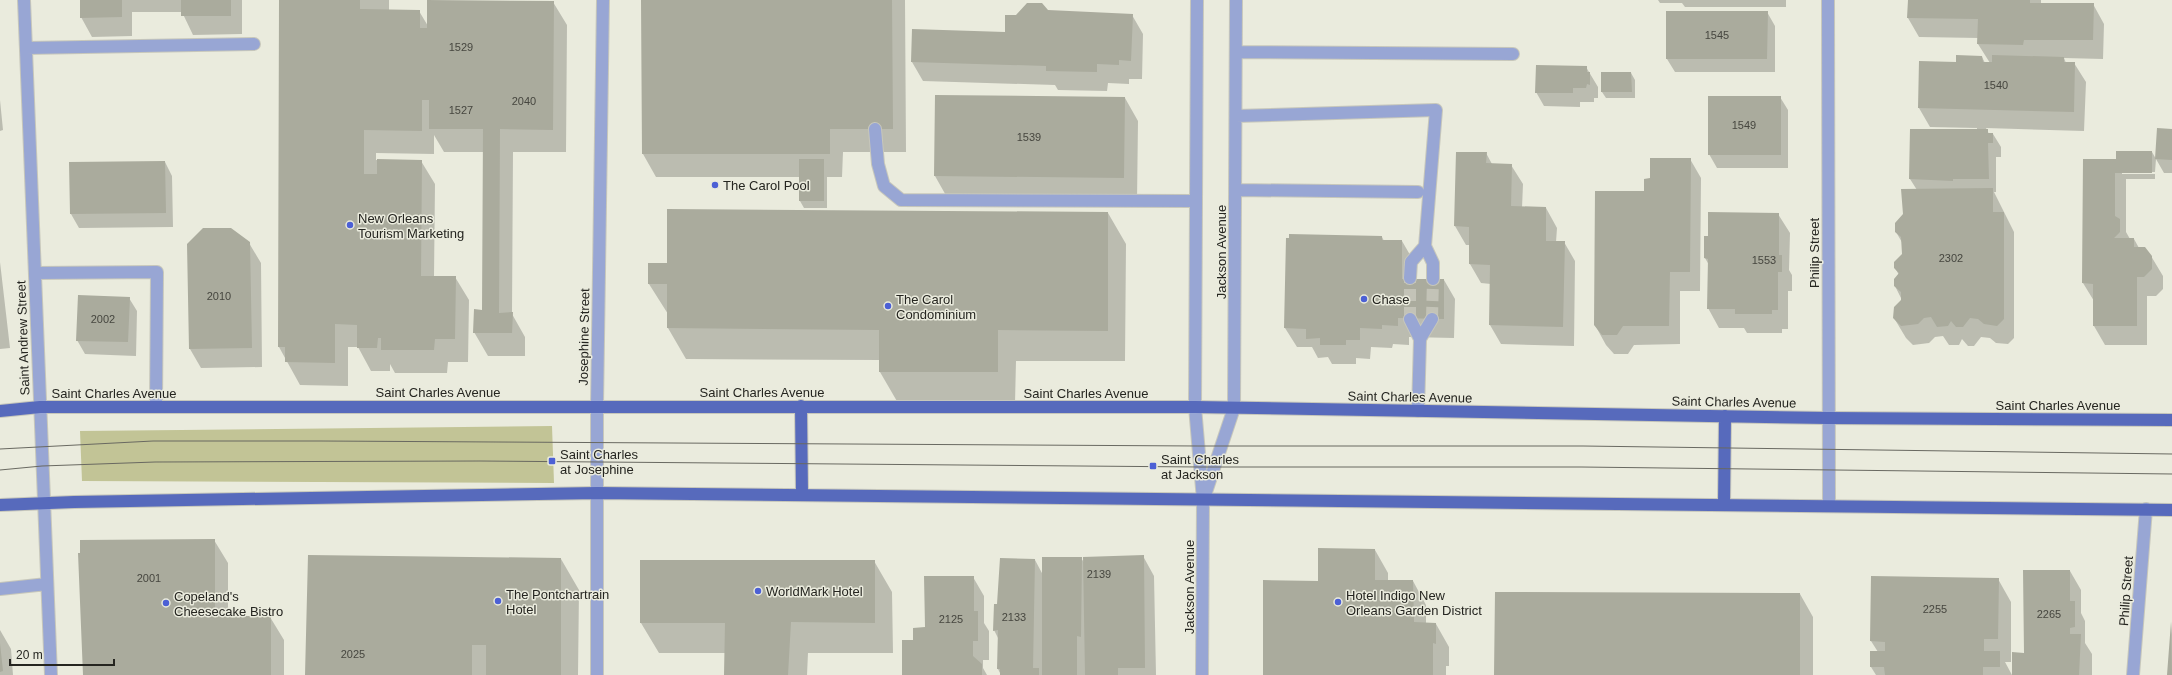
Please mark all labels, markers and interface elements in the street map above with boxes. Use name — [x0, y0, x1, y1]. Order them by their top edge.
house number: 1545 — [1705, 29, 1729, 41]
house number: 1529 — [449, 41, 473, 53]
house number: 1540 — [1984, 79, 2008, 91]
house number: 2040 — [512, 95, 536, 107]
house number: 1527 — [449, 104, 473, 116]
house number: 1549 — [1732, 119, 1756, 131]
house number: 1539 — [1017, 131, 1041, 143]
place label: The Carol Pool — [723, 178, 810, 193]
marker: The Carol Pool — [710, 180, 720, 190]
street label: Jackson Avenue — [1214, 205, 1229, 299]
place label: New Orleans Tourism Marketing — [358, 211, 464, 241]
street label: Philip Street — [1807, 218, 1822, 288]
marker: New Orleans Tourism Marketing — [345, 220, 355, 230]
house number: 2302 — [1939, 252, 1963, 264]
house number: 1553 — [1752, 254, 1776, 266]
street label: Saint Andrew Street — [13, 280, 33, 396]
street label: Josephine Street — [576, 288, 592, 386]
house number: 2010 — [207, 290, 231, 302]
place label: The Carol Condominium — [896, 292, 976, 322]
place label: Chase — [1372, 292, 1410, 307]
marker: Chase — [1359, 294, 1369, 304]
marker: The Carol Condominium — [883, 301, 893, 311]
house number: 2002 — [91, 313, 115, 325]
street label: Saint Charles Avenue — [376, 385, 500, 400]
street label: Saint Charles Avenue — [700, 385, 824, 400]
street label: Saint Charles Avenue — [52, 386, 176, 401]
street label: Saint Charles Avenue — [1024, 386, 1148, 401]
street label: Saint Charles Avenue — [1347, 388, 1473, 406]
street label: Saint Charles Avenue — [1671, 393, 1797, 411]
street label: Saint Charles Avenue — [1996, 398, 2120, 413]
place label: Saint Charles at Josephine — [560, 447, 639, 477]
place label: Saint Charles at Jackson — [1161, 452, 1240, 482]
marker: Saint Charles at Josephine — [547, 456, 557, 466]
marker: Saint Charles at Jackson — [1148, 461, 1158, 471]
street label: Jackson Avenue — [1182, 540, 1197, 634]
street label: Philip Street — [2116, 555, 2136, 626]
house number: 2139 — [1087, 568, 1111, 580]
house number: 2001 — [137, 572, 161, 584]
place label: WorldMark Hotel — [766, 584, 863, 599]
marker: WorldMark Hotel — [753, 586, 763, 596]
place label: The Pontchartrain Hotel — [506, 587, 609, 617]
place label: Hotel Indigo New Orleans Garden District — [1346, 588, 1482, 618]
place label: Copeland's Cheesecake Bistro — [174, 589, 283, 619]
marker: The Pontchartrain Hotel — [493, 596, 503, 606]
marker: Hotel Indigo New Orleans Garden District — [1333, 597, 1343, 607]
marker: Copeland's Cheesecake Bistro — [161, 598, 171, 608]
house number: 2255 — [1923, 603, 1947, 615]
house number: 2265 — [2037, 608, 2061, 620]
house number: 2133 — [1002, 611, 1026, 623]
house number: 2125 — [939, 613, 963, 625]
scale bar — [10, 641, 114, 667]
text: 20 m — [16, 648, 43, 662]
house number: 2025 — [341, 648, 365, 660]

